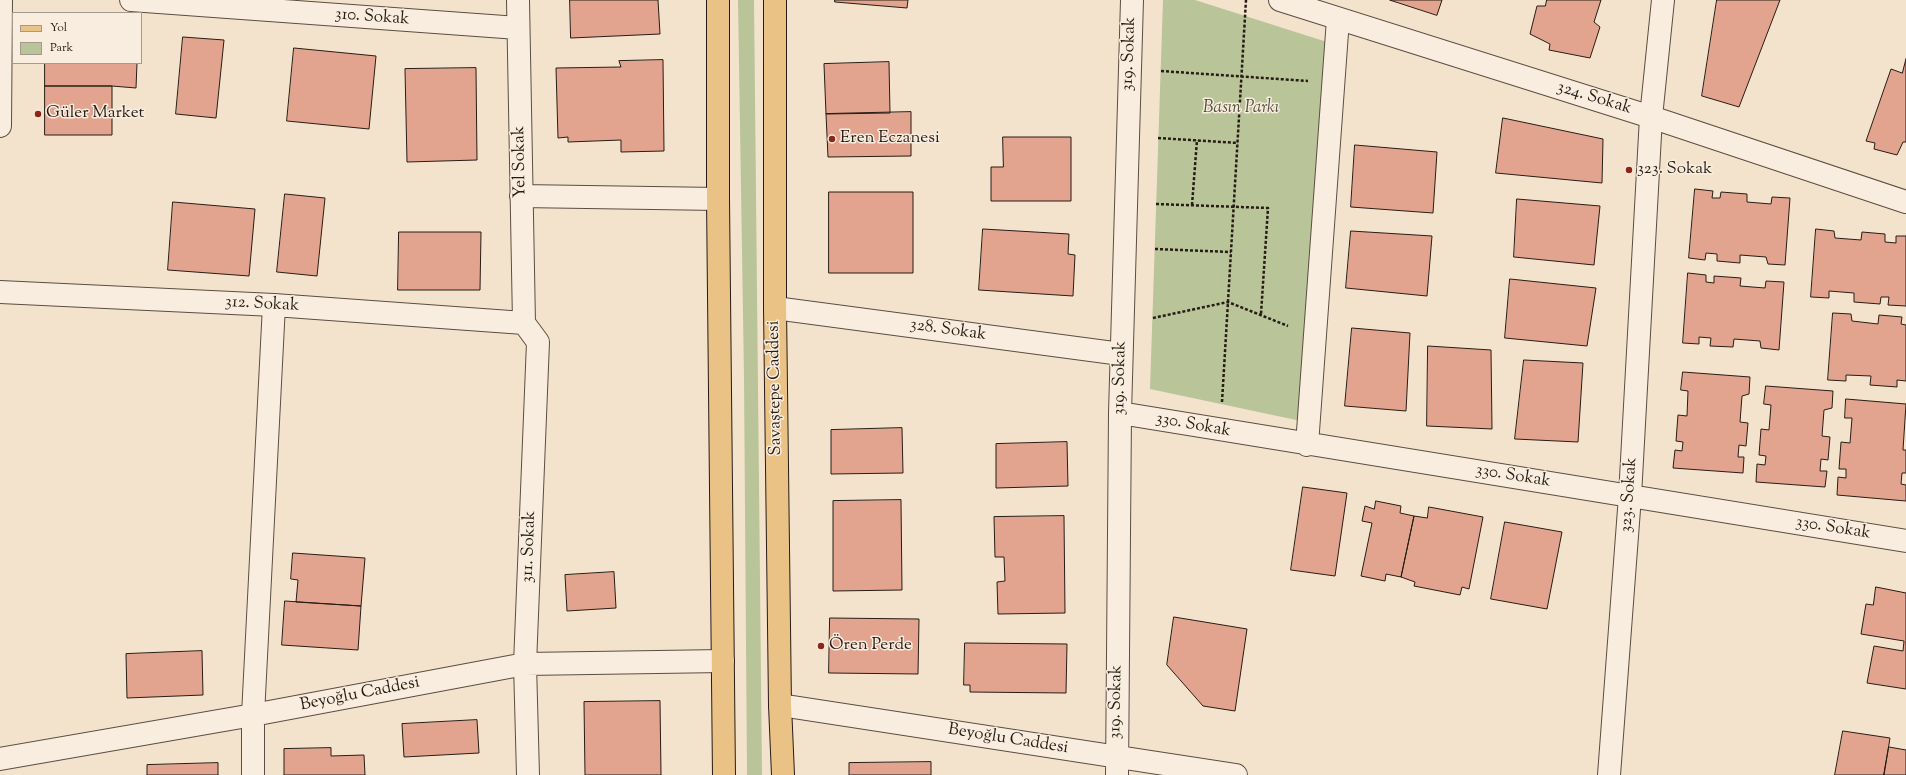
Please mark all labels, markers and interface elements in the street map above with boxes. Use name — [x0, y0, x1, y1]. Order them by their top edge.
street label: 310. Sokak — [334, 5, 410, 31]
legend — [12, 12, 142, 64]
street label: 319. Sokak — [1119, 16, 1141, 92]
text: Yol — [50, 19, 67, 37]
text: Park — [50, 39, 73, 57]
street label: 324. Sokak — [1554, 78, 1634, 120]
park label: Basın Parkı — [1203, 99, 1279, 119]
place label: Güler Market — [46, 104, 144, 124]
marker: Güler Market — [33, 109, 43, 119]
street label: Yel Sokak — [510, 126, 532, 198]
place label: Eren Eczanesi — [840, 129, 940, 149]
marker: Eren Eczanesi — [827, 134, 837, 144]
place label: 323. Sokak — [1637, 160, 1712, 180]
marker: 323. Sokak — [1624, 165, 1634, 175]
street label: 312. Sokak — [224, 293, 300, 317]
street label: 328. Sokak — [909, 316, 987, 346]
street label: Savaştepe Caddesi — [765, 320, 787, 456]
street label: 319. Sokak — [1110, 341, 1132, 415]
street label: 330. Sokak — [1154, 409, 1232, 443]
street label: 323. Sokak — [1617, 457, 1643, 533]
street label: 330. Sokak — [1474, 461, 1552, 493]
street label: 311. Sokak — [519, 511, 541, 583]
street label: 330. Sokak — [1794, 513, 1872, 545]
place label: Ören Perde — [829, 636, 912, 656]
marker: Ören Perde — [816, 641, 826, 651]
street label: 319. Sokak — [1106, 665, 1128, 739]
street label: Beyoğlu Caddesi — [298, 673, 422, 717]
street label: Beyoğlu Caddesi — [946, 720, 1070, 760]

